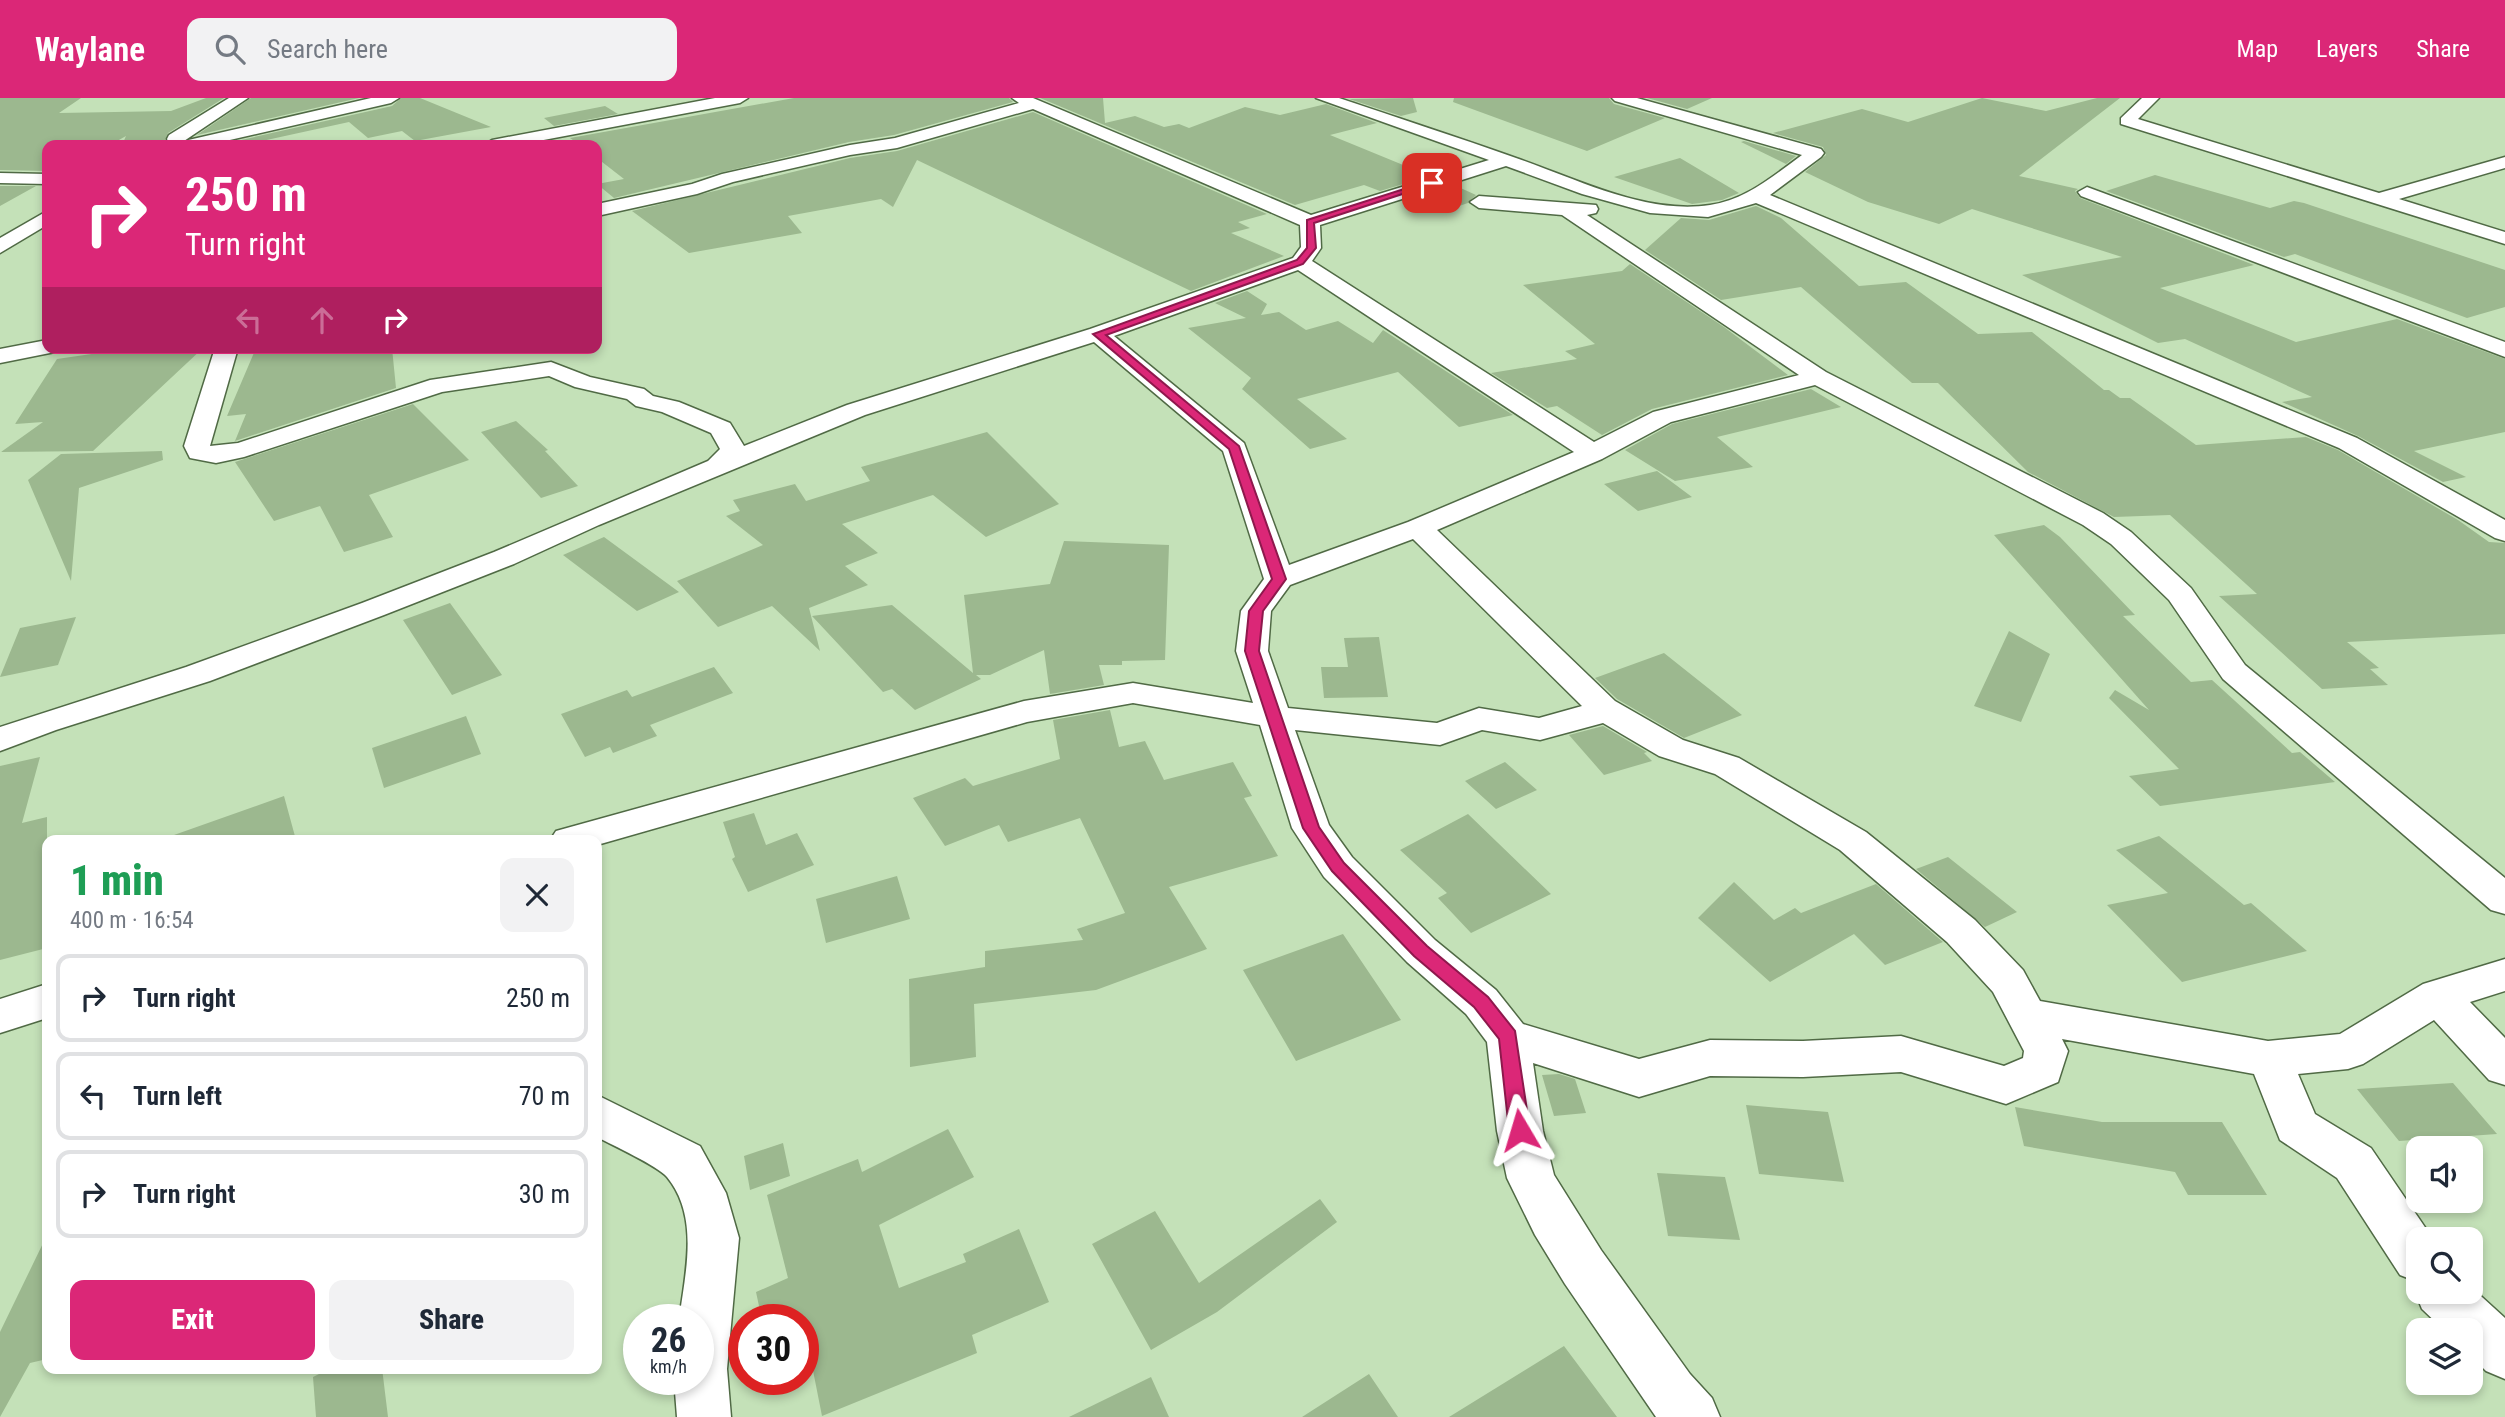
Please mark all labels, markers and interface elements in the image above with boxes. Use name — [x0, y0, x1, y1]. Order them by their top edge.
search box — [187, 18, 677, 81]
text: Waylane — [35, 30, 145, 69]
icon: search — [211, 30, 249, 68]
text: Search here — [267, 34, 388, 64]
text: Map — [2237, 35, 2278, 63]
text: Layers — [2316, 35, 2378, 63]
text: Share — [2416, 35, 2470, 63]
pin — [1402, 153, 1462, 213]
icon: arrive — [1413, 164, 1451, 202]
text: 250 m — [185, 166, 307, 223]
icon: right — [70, 168, 161, 259]
text: Turn right — [185, 225, 306, 263]
icon: left — [230, 301, 268, 339]
icon: ahead — [303, 301, 341, 339]
icon: right — [376, 301, 414, 339]
text: 1 min — [70, 856, 164, 905]
button: close — [500, 858, 574, 932]
text: 400 m · 16:54 — [70, 907, 194, 934]
icon: right — [74, 979, 112, 1017]
text: Turn right — [133, 983, 235, 1013]
text: 250 m — [506, 983, 570, 1013]
icon: left — [74, 1077, 112, 1115]
text: Turn left — [133, 1081, 222, 1111]
text: 70 m — [519, 1081, 570, 1111]
position arrow — [1483, 1093, 1557, 1167]
map controls — [2406, 1136, 2483, 1395]
button: sound — [2406, 1136, 2483, 1213]
icon: right — [74, 1175, 112, 1213]
text: Turn right — [133, 1179, 235, 1209]
text: 30 m — [519, 1179, 570, 1209]
button: search — [2406, 1227, 2483, 1304]
button: Exit — [70, 1280, 315, 1360]
button: Share — [329, 1280, 574, 1360]
speed limit sign: 30 — [728, 1304, 819, 1395]
button: layers — [2406, 1318, 2483, 1395]
text: 26 — [651, 1320, 686, 1361]
text: km/h — [650, 1356, 687, 1377]

